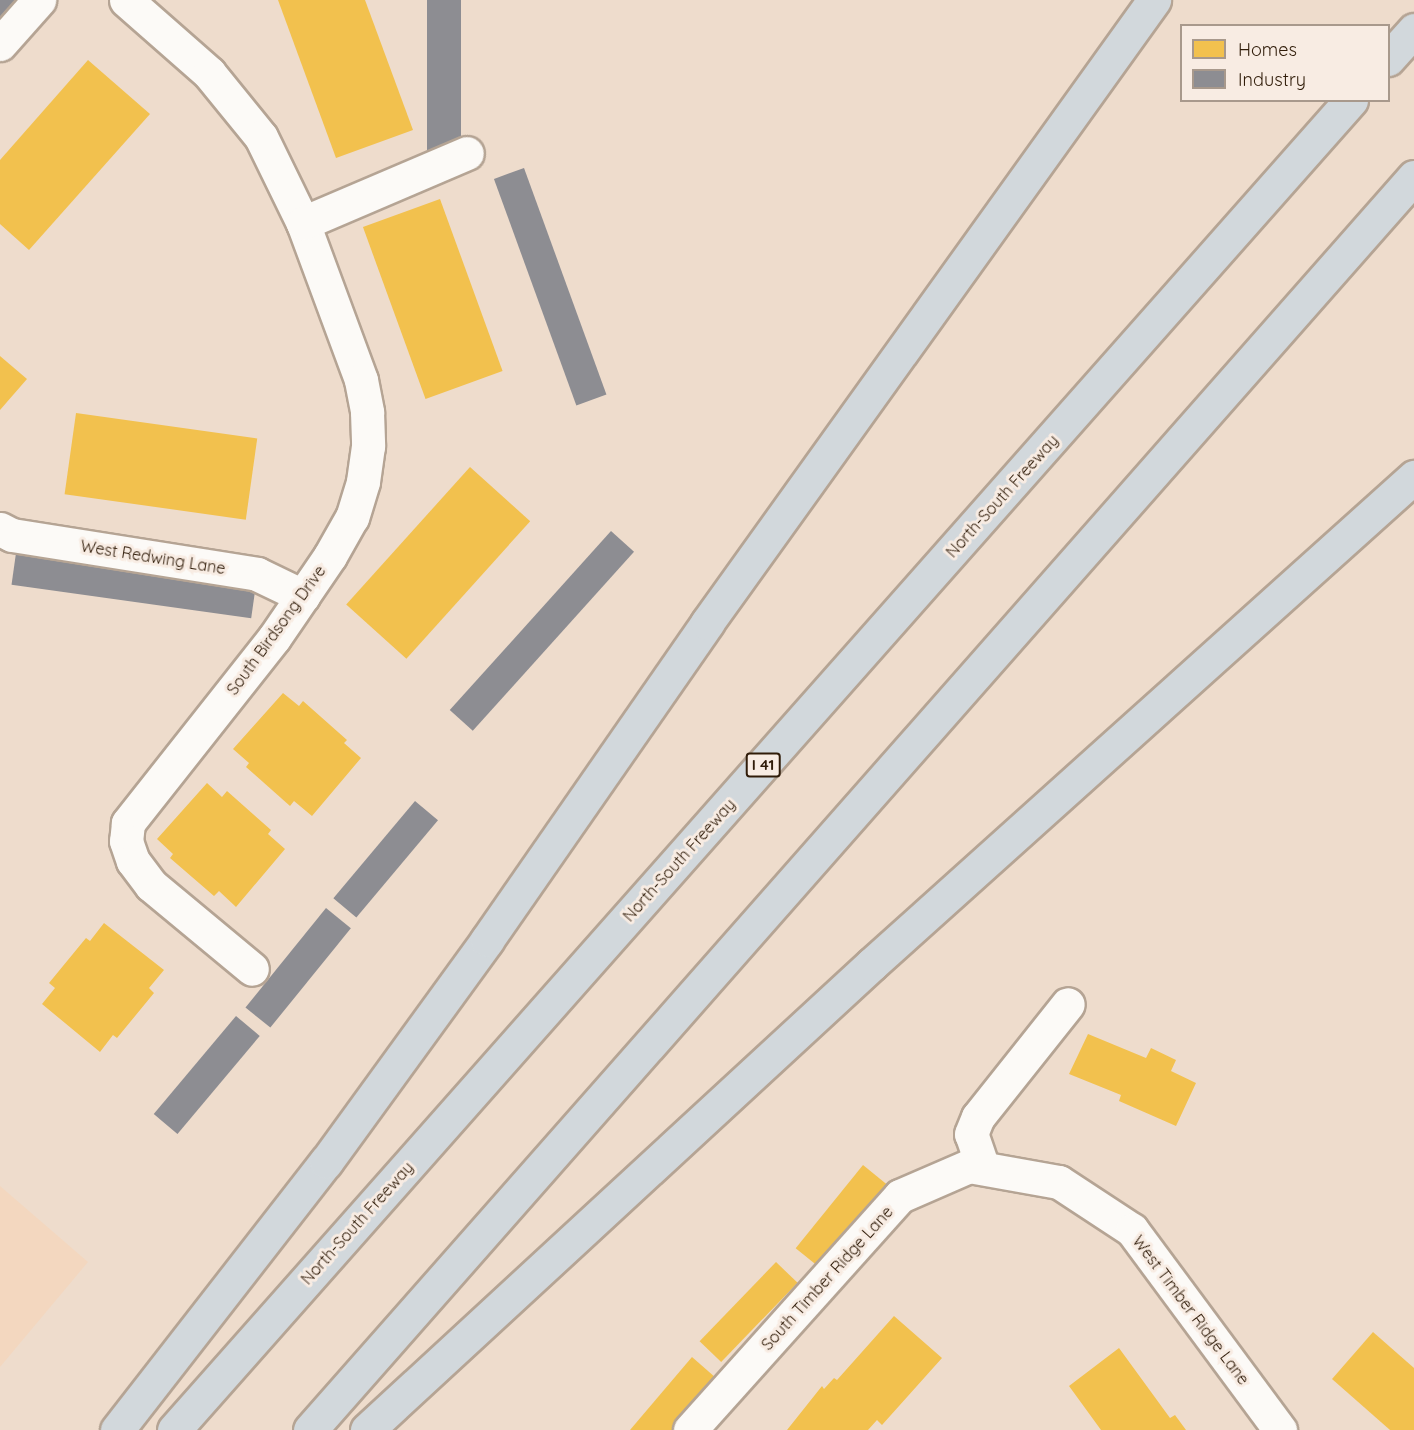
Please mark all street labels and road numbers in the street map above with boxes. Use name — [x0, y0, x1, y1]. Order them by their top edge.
street label: North-South Freeway — [942, 431, 1062, 561]
street label: West Redwing Lane — [79, 536, 227, 578]
street label: South Birdsong Drive — [223, 562, 329, 698]
road number: I 41 — [745, 753, 781, 777]
street label: North-South Freeway — [619, 795, 739, 925]
street label: North-South Freeway — [297, 1158, 417, 1288]
street label: South Timber Ridge Lane — [757, 1202, 897, 1354]
street label: West Timber Ridge Lane — [1129, 1232, 1253, 1388]

